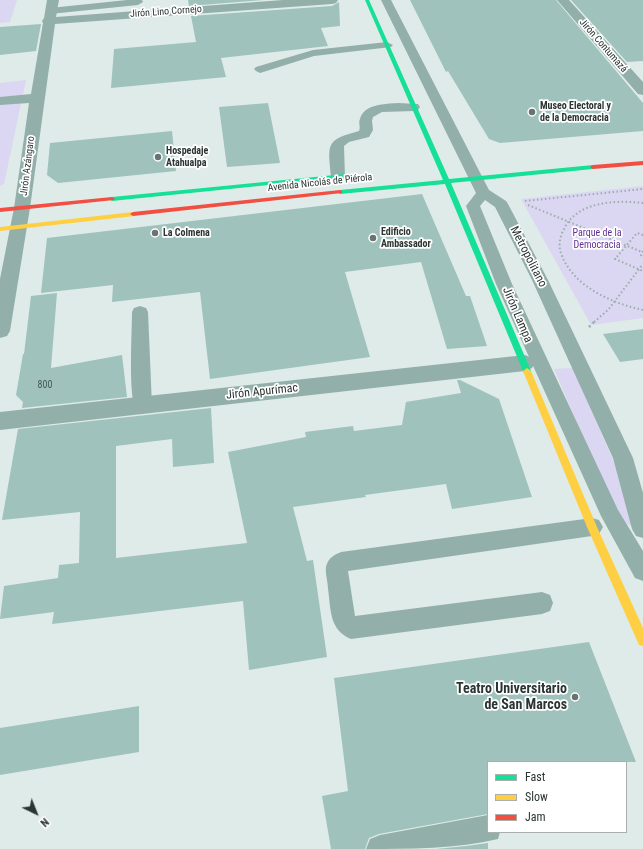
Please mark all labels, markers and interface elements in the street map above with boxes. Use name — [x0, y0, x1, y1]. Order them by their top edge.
street label: Jirón Lino Cornejo — [130, 4, 202, 20]
street label: Jirón Contumazá — [576, 17, 630, 75]
place label: Museo Electoral y de la Democracia — [540, 100, 611, 124]
marker: Museo Electoral y de la Democracia — [527, 107, 537, 117]
street label: Jirón Azángaro — [18, 136, 38, 196]
place label: Hospedaje Atahualpa — [166, 145, 208, 168]
marker: Hospedaje Atahualpa — [153, 152, 163, 162]
street label: Avenida Nicolás de Piérola — [267, 172, 373, 194]
street label: Metropolitano — [507, 224, 549, 290]
place label: Edificio Ambassador — [381, 226, 431, 250]
place label: La Colmena — [163, 227, 210, 239]
park label: Parque de la Democracia — [572, 227, 622, 250]
marker: La Colmena — [150, 228, 160, 238]
marker: Edificio Ambassador — [368, 233, 378, 243]
street label: Jirón Lampa — [499, 285, 535, 345]
house number: 800 — [38, 379, 52, 391]
street label: Jirón Apurímac — [225, 381, 299, 403]
place label: Teatro Universitario de San Marcos — [456, 681, 567, 714]
marker: Teatro Universitario de San Marcos — [570, 692, 580, 702]
legend — [487, 761, 627, 833]
text: Fast — [525, 770, 545, 784]
text: Slow — [525, 790, 548, 804]
north arrow — [16, 793, 56, 833]
text: Jam — [525, 810, 546, 824]
text: N — [38, 815, 51, 829]

